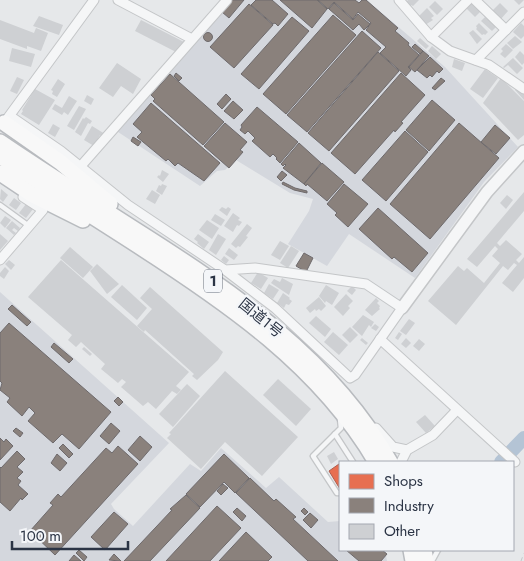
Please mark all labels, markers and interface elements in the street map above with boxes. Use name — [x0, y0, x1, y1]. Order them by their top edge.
road number: 1 — [204, 270, 222, 292]
street label: 国道1号 — [234, 293, 288, 343]
legend — [339, 461, 514, 551]
text: Shops — [384, 470, 423, 492]
text: Industry — [384, 495, 434, 517]
scale bar — [12, 518, 129, 550]
text: Other — [384, 520, 421, 542]
text: 100 m — [20, 525, 61, 547]

